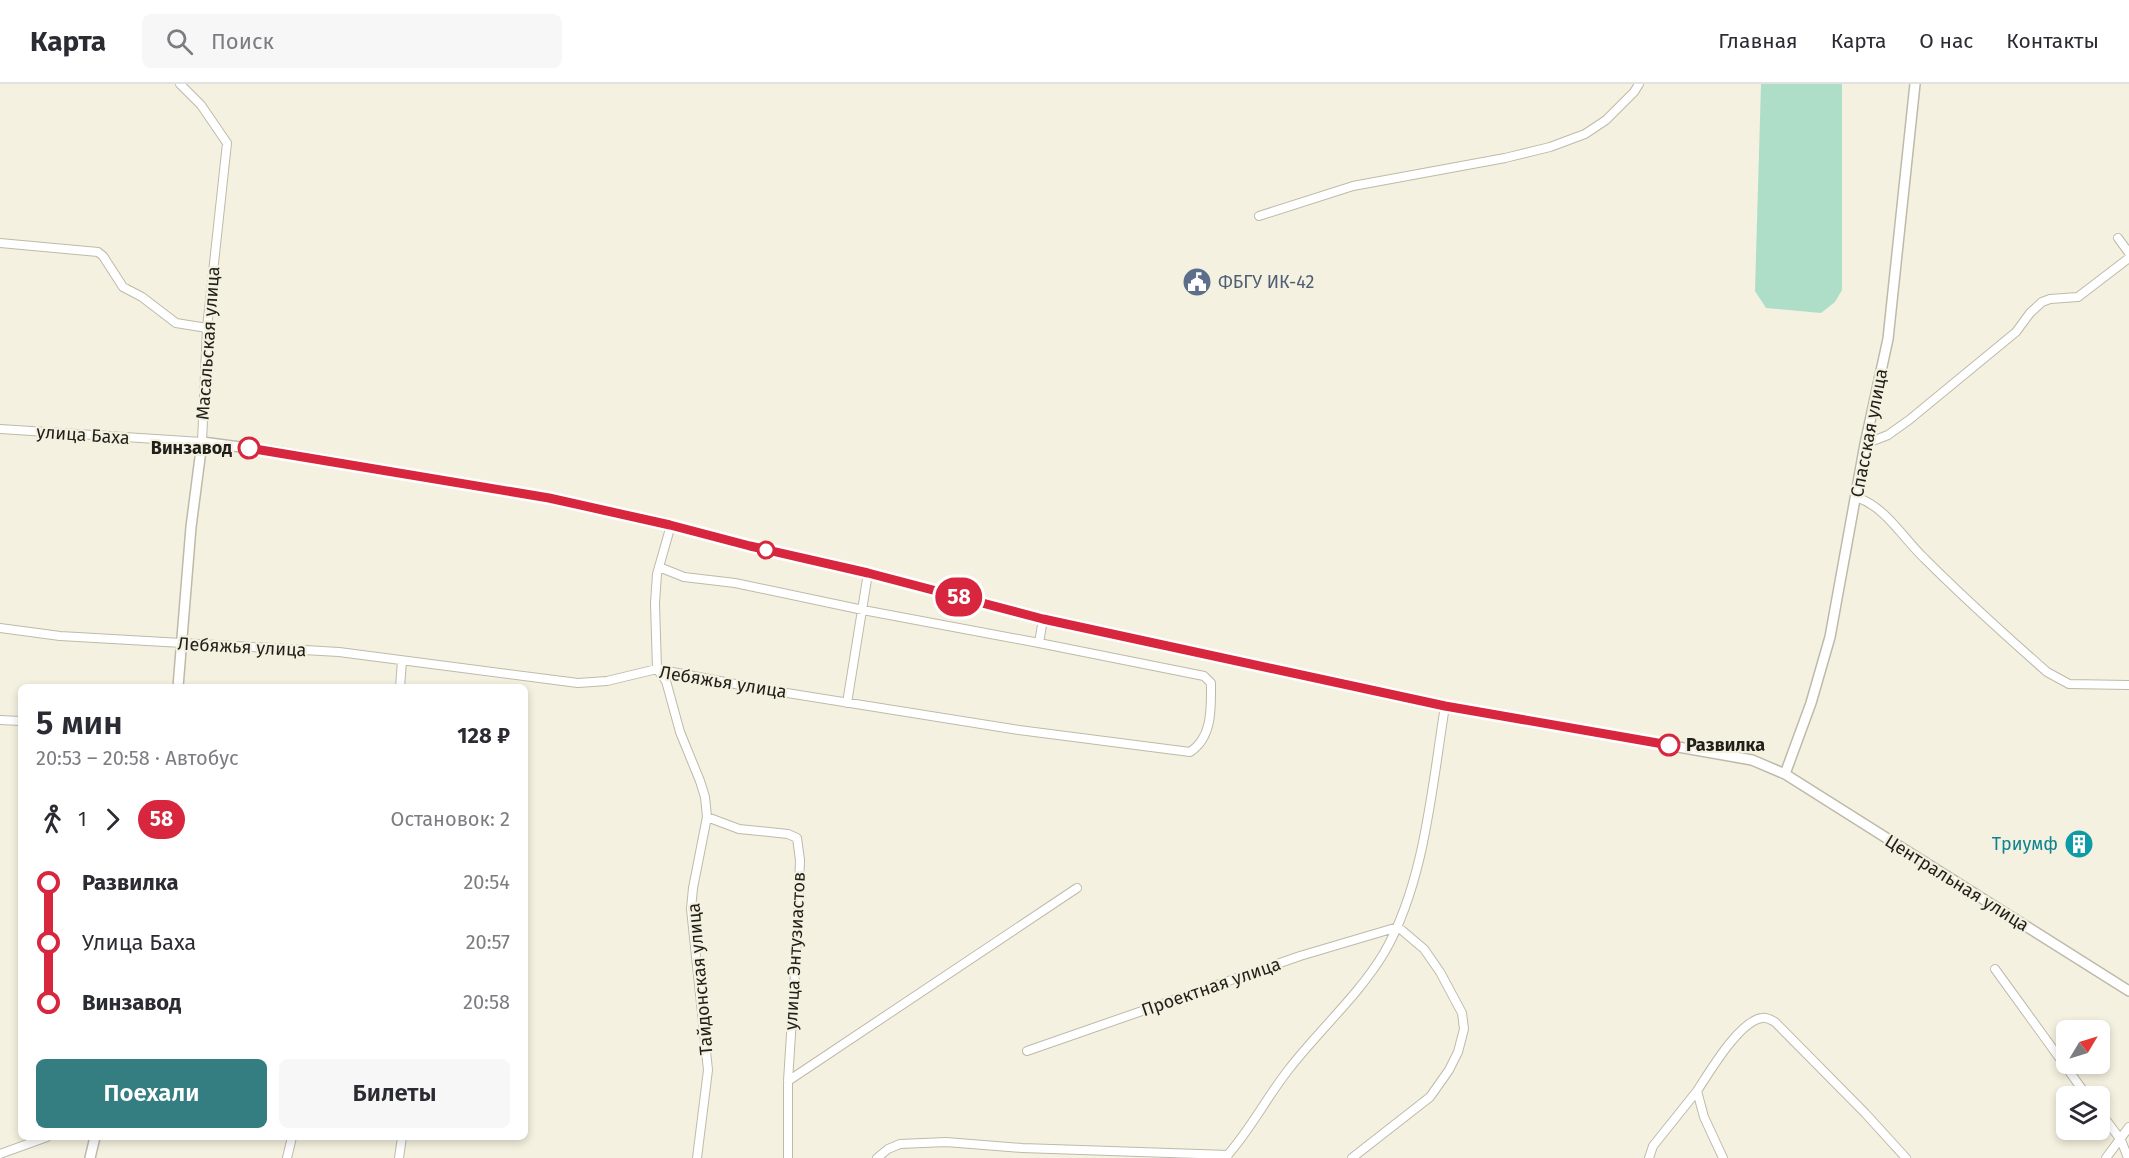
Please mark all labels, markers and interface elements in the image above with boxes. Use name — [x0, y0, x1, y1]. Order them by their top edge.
search box — [142, 14, 562, 68]
text: Карта — [30, 25, 106, 58]
icon: search — [163, 25, 196, 58]
text: Поиск — [211, 28, 274, 55]
text: Главная — [1718, 28, 1798, 54]
text: Карта — [1831, 28, 1886, 54]
text: О нас — [1919, 28, 1973, 54]
text: Контакты — [2006, 28, 2099, 54]
street label: Масальская улица — [192, 265, 224, 421]
public building icon: ФБГУ ИК-42 — [1181, 266, 1213, 298]
place label: ФБГУ ИК-42 — [1218, 271, 1314, 293]
street label: Спасская улица — [1846, 367, 1892, 499]
street label: улица Баха — [36, 421, 130, 449]
place label: Винзавод — [151, 437, 232, 459]
marker: Винзавод — [238, 437, 260, 459]
unlabelled marker — [757, 541, 775, 559]
line badge: 58 — [932, 578, 986, 616]
text: 58 — [947, 584, 971, 610]
street label: Лебяжья улица — [177, 633, 307, 661]
street label: Лебяжья улица — [658, 661, 788, 703]
text: 5 мин — [36, 703, 123, 743]
text: 128 ₽ — [457, 722, 510, 749]
marker: Развилка — [1658, 734, 1680, 756]
place label: Развилка — [1686, 734, 1765, 756]
text: 20:53 – 20:58 · Автобус — [36, 746, 239, 770]
icon: walk — [36, 803, 69, 836]
icon: forward — [96, 803, 129, 836]
text: 58 — [150, 806, 173, 832]
text: 1 — [78, 807, 87, 831]
text: Остановок: 2 — [391, 807, 510, 831]
building icon: Триумф — [2063, 828, 2095, 860]
street label: Центральная улица — [1881, 830, 2033, 936]
place label: Триумф — [1992, 833, 2058, 855]
text: Развилка — [82, 869, 179, 896]
text: 20:54 — [463, 870, 510, 894]
street label: улица Энтузиастов — [780, 871, 810, 1031]
street label: Тайдонская улица — [682, 902, 718, 1056]
text: Улица Баха — [82, 929, 196, 956]
text: 20:57 — [466, 930, 510, 954]
street label: Проектная улица — [1138, 953, 1284, 1021]
text: Винзавод — [82, 989, 181, 1016]
text: 20:58 — [463, 990, 510, 1014]
north arrow — [2056, 1020, 2110, 1074]
map controls — [2056, 1020, 2110, 1140]
button: Поехали — [36, 1059, 267, 1128]
button: Билеты — [279, 1059, 510, 1128]
button: layers — [2056, 1086, 2110, 1140]

